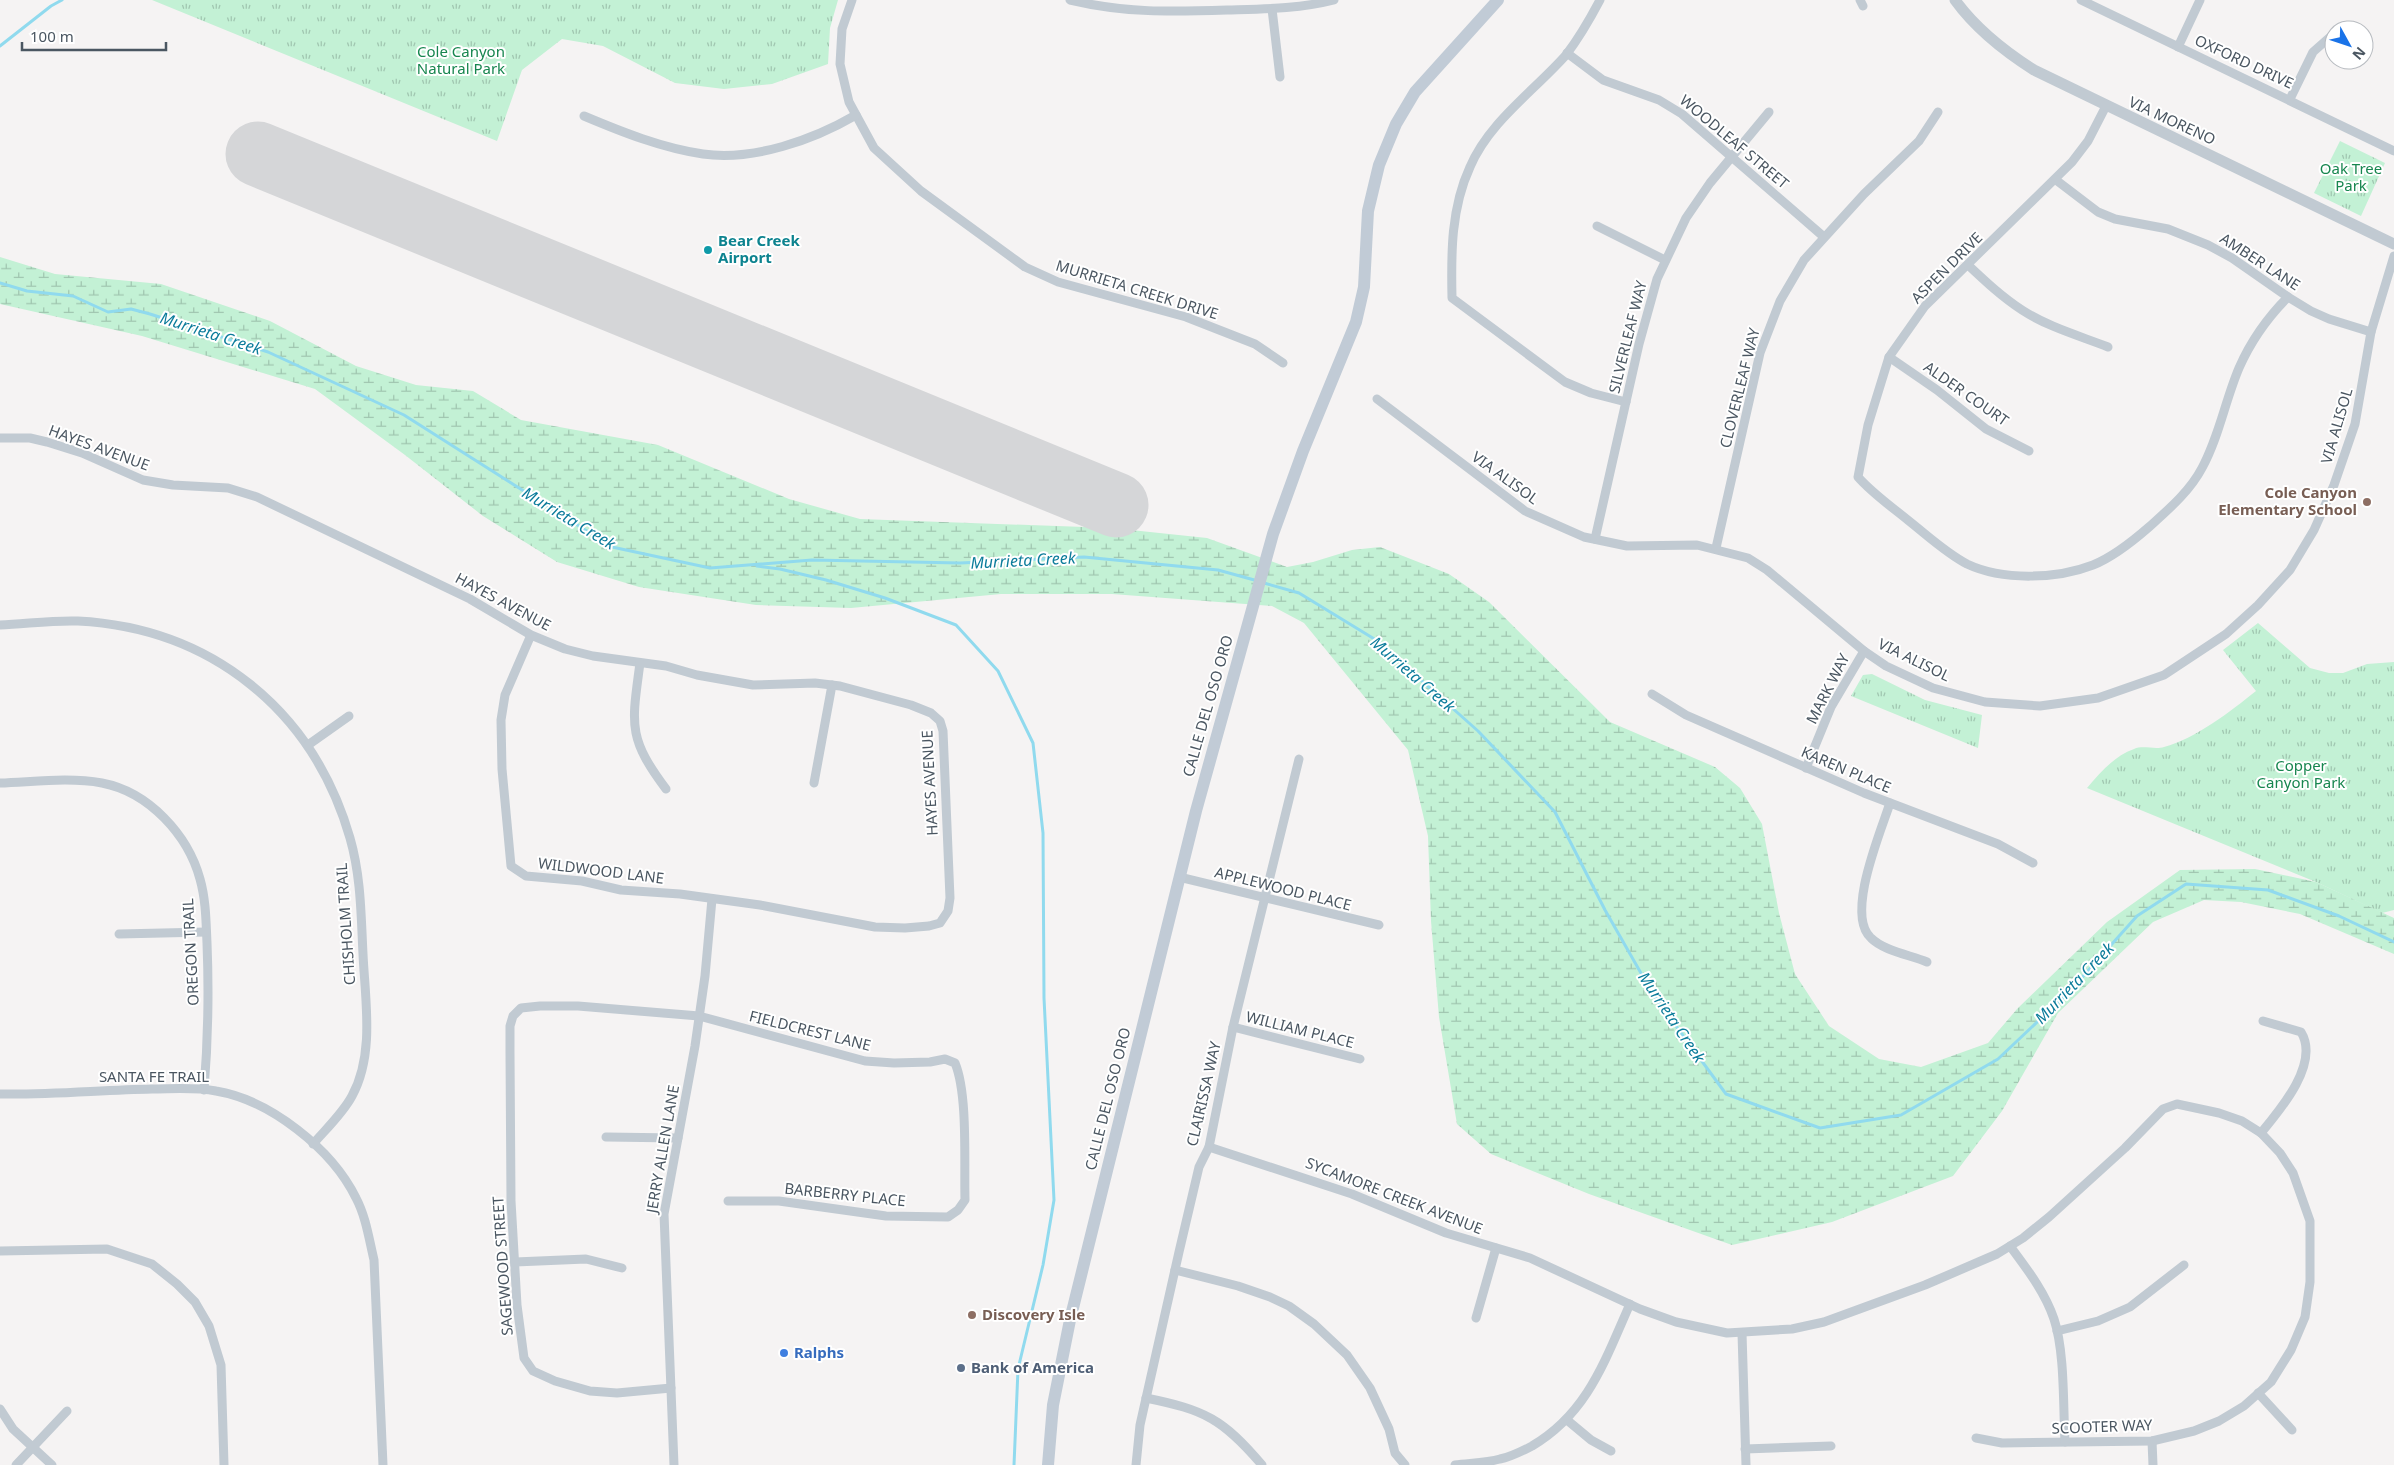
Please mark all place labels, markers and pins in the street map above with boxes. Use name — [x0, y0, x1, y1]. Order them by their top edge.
place label: Bear Creek Airport — [718, 230, 800, 267]
marker: Bear Creek Airport — [702, 244, 714, 256]
place label: Cole Canyon Elementary School — [2218, 482, 2357, 519]
marker: Cole Canyon Elementary School — [2361, 496, 2373, 508]
place label: Discovery Isle — [982, 1304, 1085, 1324]
marker: Discovery Isle — [966, 1309, 978, 1321]
place label: Ralphs — [794, 1342, 844, 1362]
marker: Ralphs — [778, 1347, 790, 1359]
place label: Bank of America — [971, 1357, 1094, 1377]
marker: Bank of America — [955, 1362, 967, 1374]

